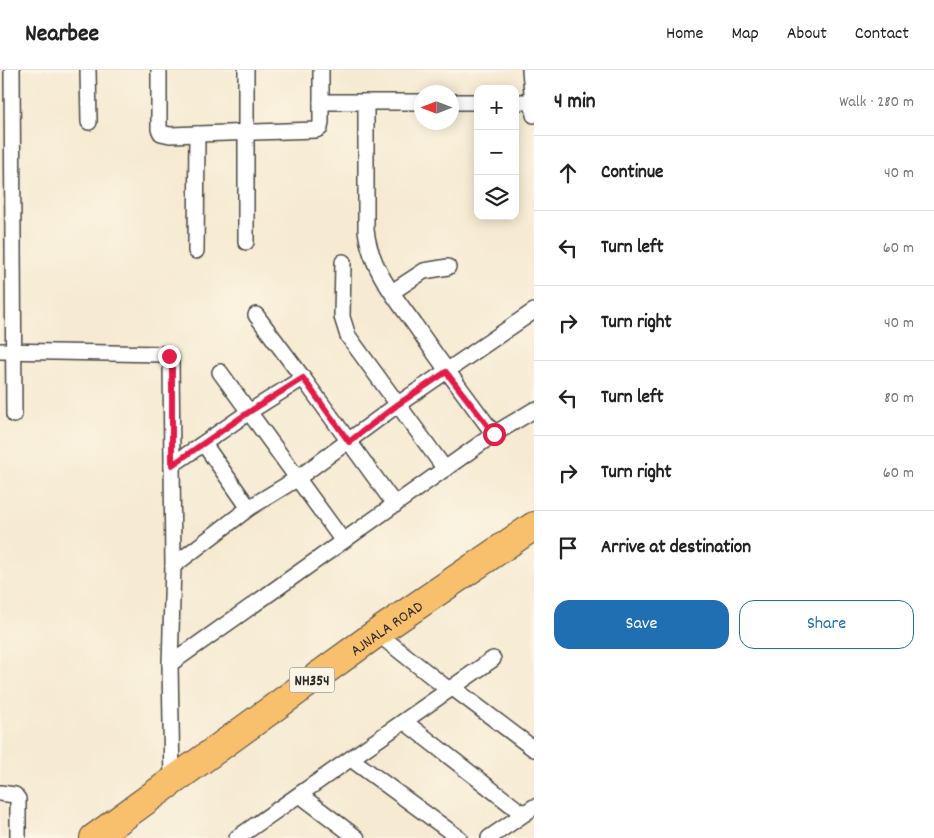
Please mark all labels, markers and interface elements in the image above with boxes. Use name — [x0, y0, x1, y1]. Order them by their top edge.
text: Nearbee — [25, 18, 99, 52]
text: Home — [666, 22, 703, 47]
text: Map — [731, 22, 759, 47]
text: About — [787, 22, 827, 47]
text: Contact — [855, 22, 909, 47]
north arrow — [414, 85, 459, 130]
map controls — [474, 85, 519, 220]
button: + — [474, 85, 519, 130]
text: 4 min — [554, 88, 596, 118]
text: Walk · 280 m — [839, 91, 914, 114]
button: − — [474, 130, 519, 175]
icon: ahead — [554, 159, 582, 187]
text: Continue — [601, 160, 663, 187]
text: 40 m — [884, 162, 914, 185]
button: layers — [474, 175, 519, 220]
icon: left — [554, 234, 582, 262]
text: Turn left — [601, 235, 664, 262]
text: 60 m — [883, 237, 914, 260]
icon: right — [554, 309, 582, 337]
text: Turn right — [601, 310, 672, 337]
text: 40 m — [884, 312, 914, 335]
route end — [158, 345, 181, 368]
icon: left — [554, 384, 582, 412]
text: Turn left — [601, 385, 664, 412]
text: 80 m — [884, 387, 914, 410]
route start — [483, 423, 506, 446]
icon: right — [554, 459, 582, 487]
text: Turn right — [601, 460, 672, 487]
text: 60 m — [883, 462, 914, 485]
icon: arrive — [554, 534, 582, 562]
text: Arrive at destination — [601, 535, 751, 562]
street label: AJNALA ROAD — [346, 596, 428, 663]
button: Save — [554, 600, 729, 649]
button: Share — [739, 600, 914, 649]
road number: NH354 — [290, 668, 334, 692]

